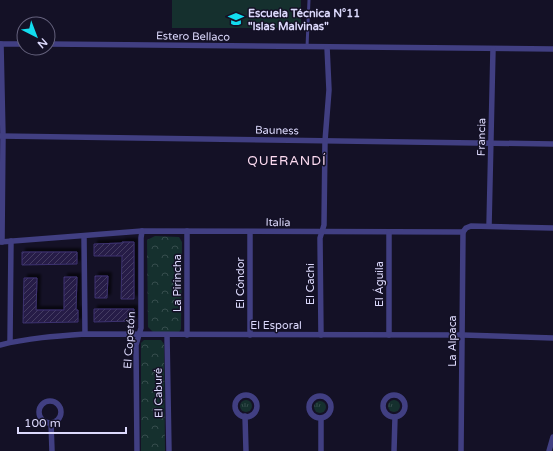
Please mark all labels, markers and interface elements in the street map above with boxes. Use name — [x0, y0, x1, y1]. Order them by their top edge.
place label: Escuela Técnica N°11 "Islas Malvinas" — [248, 7, 360, 33]
school or university icon: Escuela Técnica N°11 "Islas Malvinas" — [227, 10, 245, 28]
north arrow — [16, 16, 56, 56]
street label: Estero Bellaco — [156, 29, 230, 44]
text: N — [35, 35, 50, 51]
street label: Francia — [475, 118, 488, 156]
street label: Bauness — [255, 124, 299, 137]
district label: QUERANDÍ — [247, 153, 327, 169]
street label: Italia — [265, 216, 291, 229]
street label: La Pirincha — [171, 254, 184, 312]
street label: El Cóndor — [234, 257, 247, 309]
street label: El Águila — [372, 261, 386, 307]
street label: El Cachi — [304, 263, 317, 305]
street label: El Copetón — [121, 311, 138, 369]
street label: La Alpaca — [446, 315, 459, 367]
street label: El Esporal — [250, 319, 302, 332]
street label: El Caburé — [152, 368, 165, 418]
scale bar — [18, 409, 126, 435]
text: 100 m — [24, 416, 61, 430]

